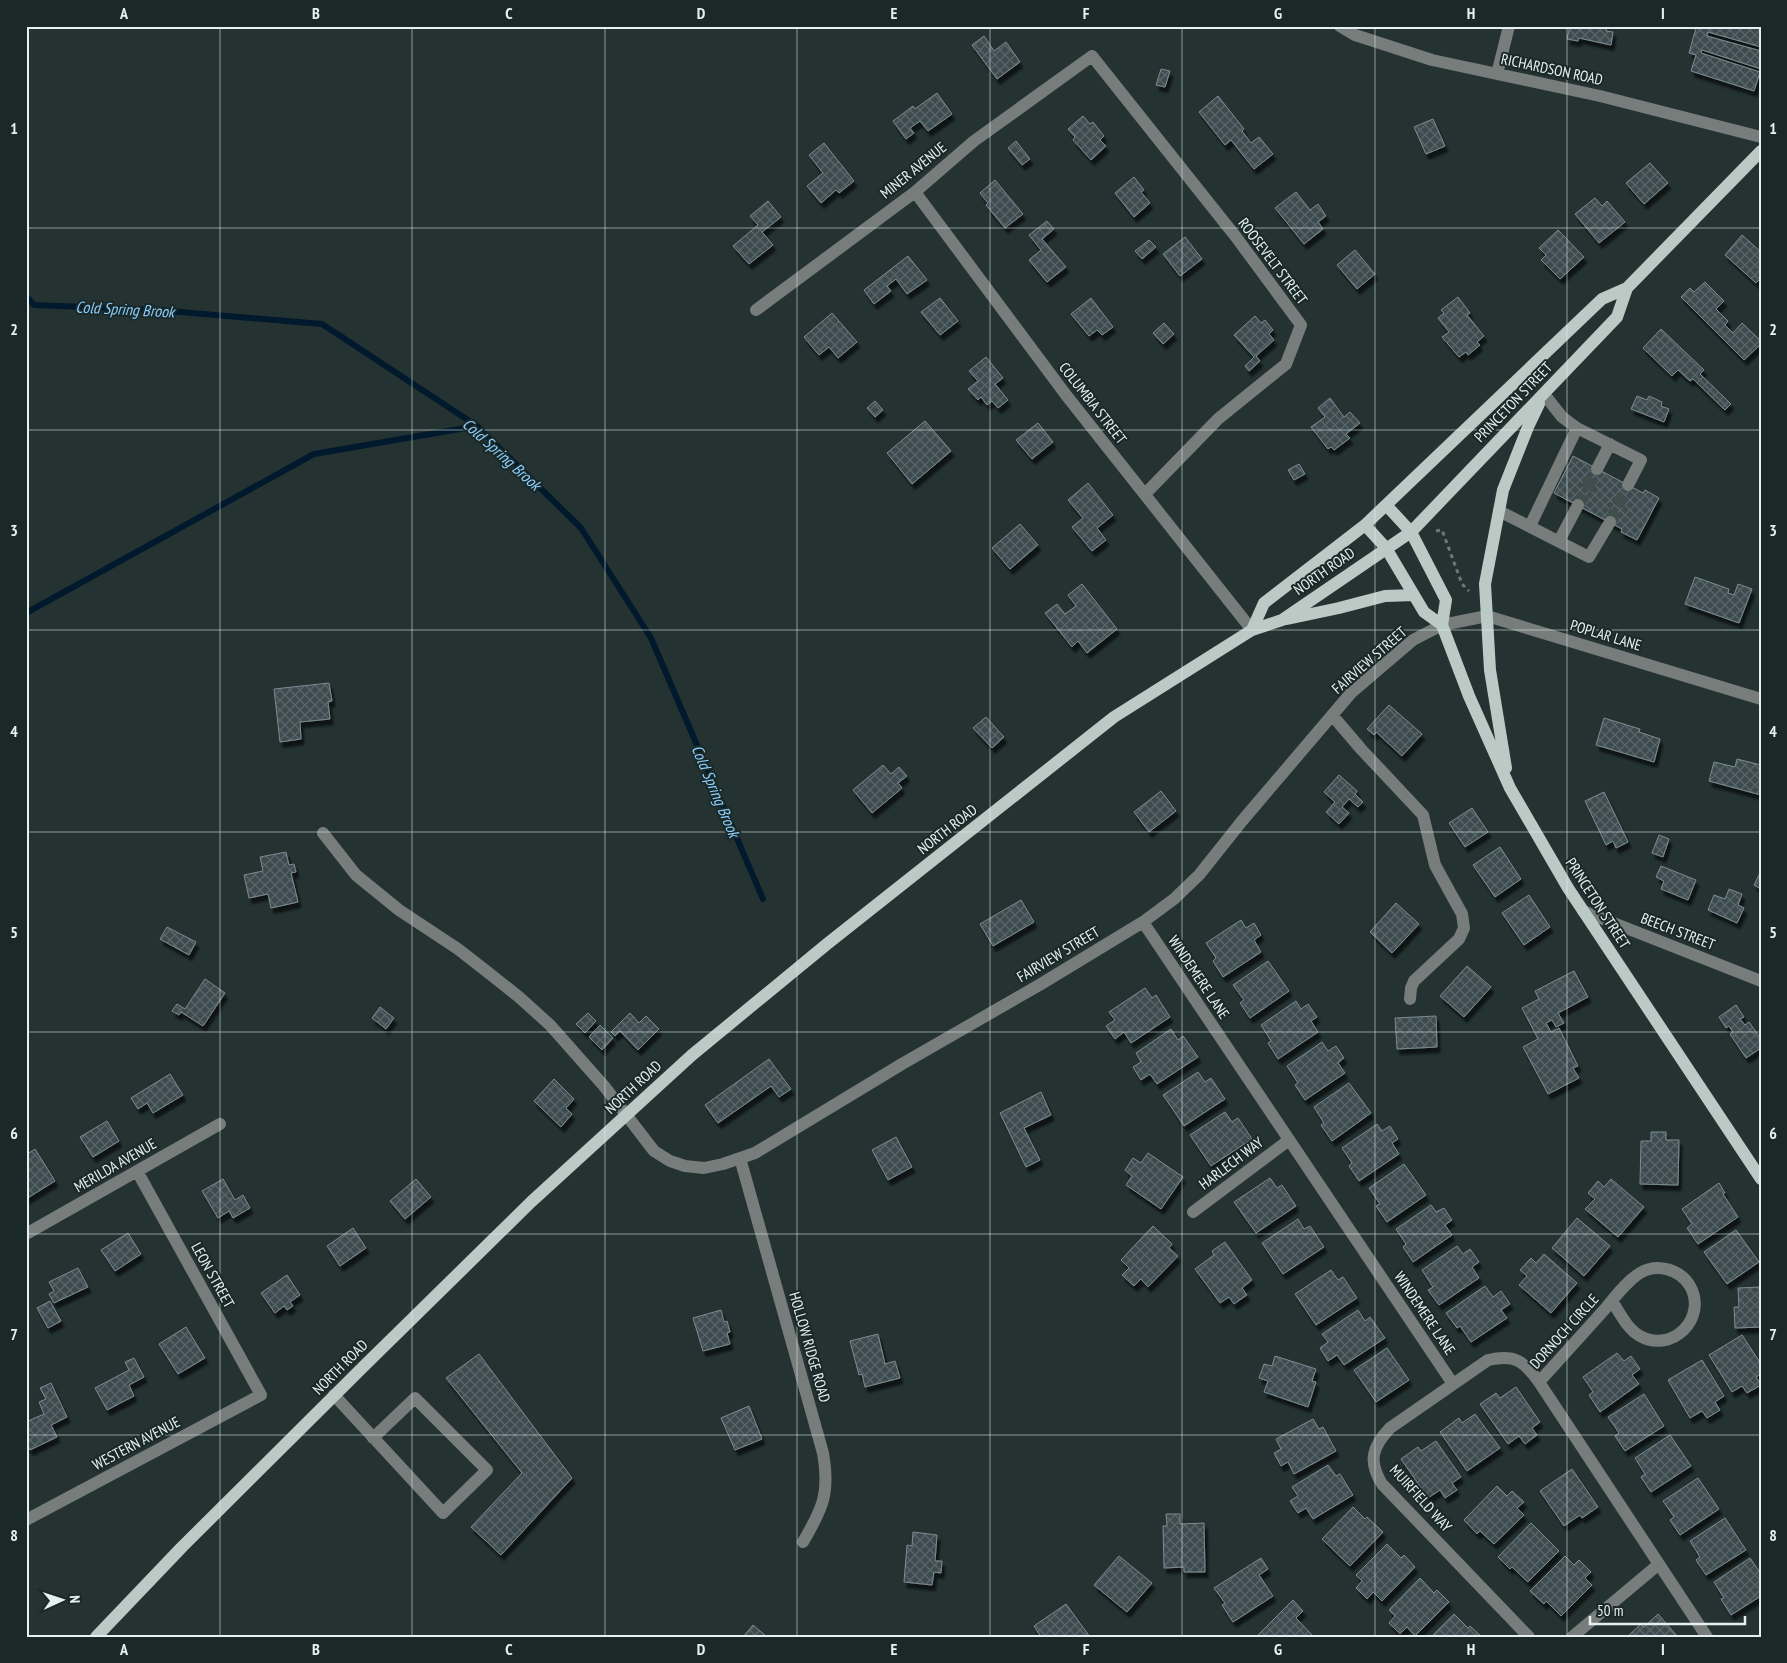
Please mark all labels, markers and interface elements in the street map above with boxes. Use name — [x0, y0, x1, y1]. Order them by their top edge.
text: A — [119, 3, 129, 23]
text: B — [312, 3, 320, 23]
text: C — [505, 3, 513, 23]
text: D — [697, 3, 706, 23]
text: E — [891, 3, 898, 23]
text: F — [1083, 3, 1090, 23]
text: G — [1274, 3, 1282, 23]
text: H — [1467, 3, 1475, 23]
text: I — [1661, 3, 1665, 23]
street label: RICHARDSON ROAD — [1499, 49, 1605, 89]
text: 1 — [10, 118, 18, 138]
text: 1 — [1769, 118, 1777, 138]
street label: MINER AVENUE — [876, 138, 950, 202]
street label: ROOSEVELT STREET — [1234, 214, 1312, 308]
water label: Cold Spring Brook — [75, 296, 177, 322]
text: 2 — [10, 319, 18, 339]
text: 2 — [1769, 319, 1777, 339]
street label: COLUMBIA STREET — [1055, 358, 1131, 448]
street label: PRINCETON STREET — [1470, 358, 1556, 446]
water label: Cold Spring Brook — [459, 414, 547, 496]
text: 3 — [10, 520, 18, 540]
text: 3 — [1769, 520, 1777, 540]
street label: NORTH ROAD — [1290, 543, 1358, 599]
street label: POPLAR LANE — [1568, 615, 1644, 655]
street label: FAIRVIEW STREET — [1328, 622, 1411, 698]
text: 4 — [10, 721, 18, 741]
text: 4 — [1769, 721, 1777, 741]
water label: Cold Spring Brook — [687, 742, 745, 842]
street label: NORTH ROAD — [913, 800, 981, 858]
street label: PRINCETON STREET — [1562, 854, 1635, 952]
street label: BEECH STREET — [1638, 908, 1718, 954]
text: 5 — [10, 922, 18, 942]
street label: FAIRVIEW STREET — [1013, 922, 1103, 986]
text: 5 — [1769, 922, 1777, 942]
street label: WINDEMERE LANE — [1164, 932, 1234, 1022]
street label: NORTH ROAD — [601, 1056, 665, 1118]
text: 6 — [10, 1123, 18, 1143]
text: 6 — [1769, 1123, 1777, 1143]
street label: HARLECH WAY — [1195, 1133, 1267, 1193]
street label: MERILDA AVENUE — [70, 1134, 160, 1196]
street label: LEON STREET — [187, 1239, 239, 1311]
street label: WINDEMERE LANE — [1390, 1268, 1460, 1358]
street label: HOLLOW RIDGE ROAD — [785, 1290, 835, 1405]
street label: DORNOCH CIRCLE — [1525, 1290, 1603, 1372]
text: 7 — [10, 1324, 18, 1344]
text: 7 — [1769, 1324, 1777, 1344]
street label: NORTH ROAD — [308, 1335, 372, 1399]
street label: WESTERN AVENUE — [89, 1412, 183, 1474]
street label: MUIRFIELD WAY — [1386, 1460, 1456, 1536]
text: 8 — [10, 1525, 18, 1545]
text: 8 — [1769, 1525, 1777, 1545]
north arrow — [38, 1576, 88, 1626]
scale bar — [1590, 1593, 1744, 1625]
text: N — [66, 1595, 84, 1604]
text: 50 m — [1597, 1601, 1623, 1620]
text: A — [119, 1639, 129, 1659]
text: B — [312, 1639, 320, 1659]
text: C — [505, 1639, 513, 1659]
text: D — [697, 1639, 706, 1659]
text: E — [891, 1639, 898, 1659]
text: F — [1083, 1639, 1090, 1659]
text: G — [1274, 1639, 1282, 1659]
text: H — [1467, 1639, 1475, 1659]
text: I — [1661, 1639, 1665, 1659]

